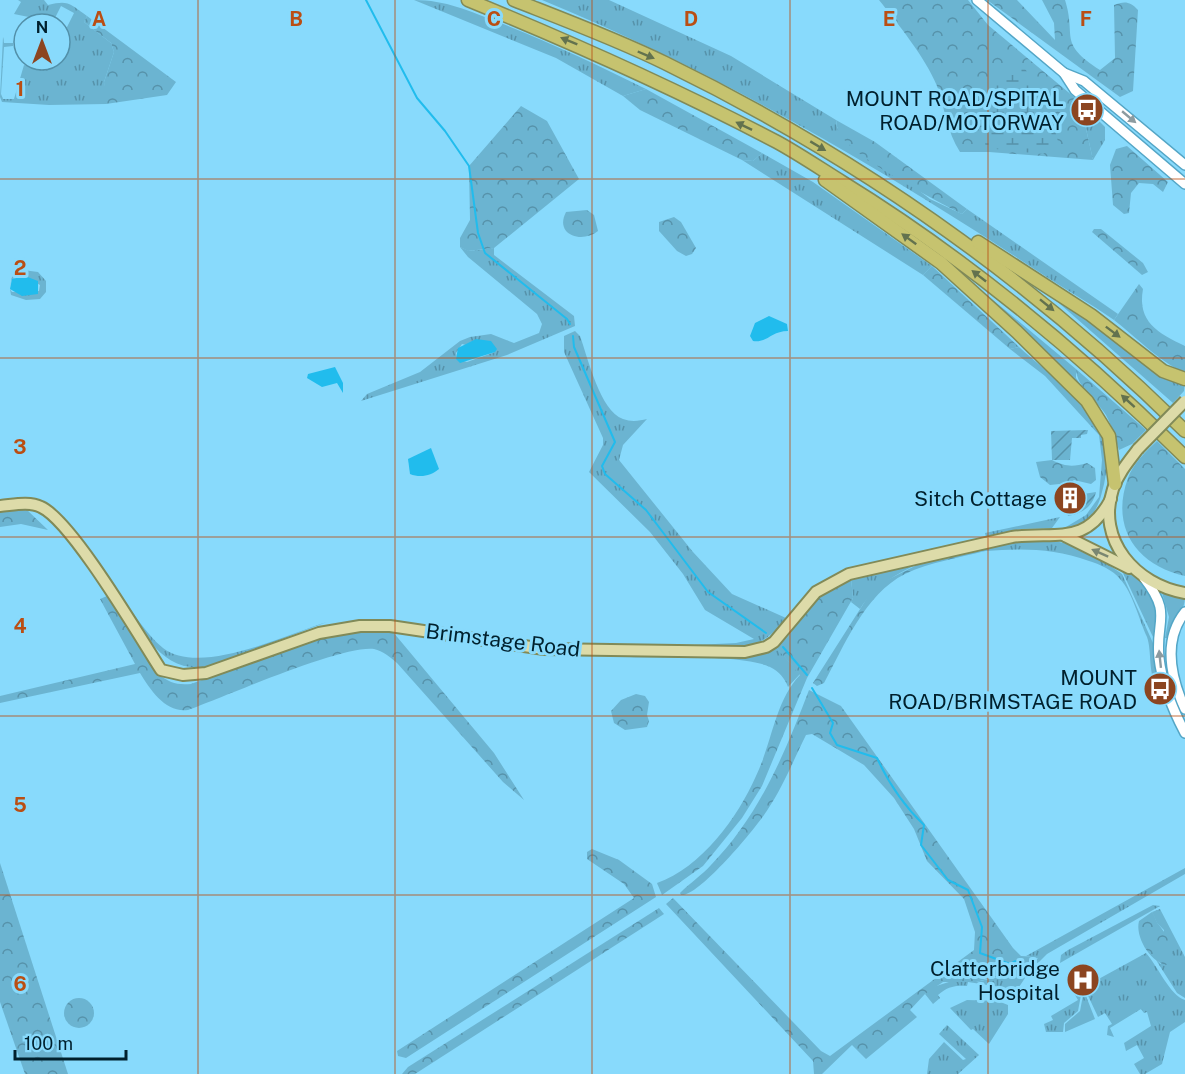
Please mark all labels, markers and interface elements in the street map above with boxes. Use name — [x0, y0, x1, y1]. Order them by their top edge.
text: A — [92, 7, 106, 31]
text: B — [289, 7, 303, 31]
text: C — [487, 7, 501, 31]
text: D — [684, 7, 698, 31]
text: E — [883, 7, 895, 31]
text: F — [1080, 7, 1092, 31]
north arrow — [12, 12, 72, 72]
text: N — [36, 18, 48, 37]
one-way arrow — [559, 36, 577, 46]
one-way arrow — [637, 50, 655, 60]
text: 1 — [16, 77, 24, 101]
place label: MOUNT ROAD/SPITAL ROAD/MOTORWAY — [846, 86, 1064, 135]
bus stop icon: MOUNT ROAD/SPITAL ROAD/MOTORWAY — [1069, 92, 1105, 128]
one-way arrow — [1121, 110, 1136, 123]
one-way arrow — [736, 121, 753, 131]
one-way arrow — [810, 141, 826, 152]
one-way arrow — [901, 233, 917, 245]
text: 2 — [14, 256, 26, 280]
one-way arrow — [971, 271, 986, 283]
one-way arrow — [1039, 298, 1054, 311]
one-way arrow — [1106, 325, 1121, 337]
one-way arrow — [1121, 395, 1136, 408]
text: 3 — [13, 435, 27, 459]
building icon: Sitch Cottage — [1052, 480, 1088, 516]
place label: Sitch Cottage — [914, 486, 1047, 511]
one-way arrow — [1090, 548, 1108, 558]
text: 4 — [13, 614, 27, 638]
street label: Brimstage Road — [425, 618, 581, 662]
one-way arrow — [1155, 649, 1165, 668]
place label: MOUNT ROAD/BRIMSTAGE ROAD — [888, 665, 1137, 714]
bus stop icon: MOUNT ROAD/BRIMSTAGE ROAD — [1142, 671, 1178, 707]
text: 5 — [13, 793, 27, 817]
place label: Clatterbridge Hospital — [930, 956, 1060, 1005]
hospital icon: Clatterbridge Hospital — [1065, 962, 1101, 998]
text: 6 — [13, 972, 27, 996]
scale bar — [15, 1023, 126, 1061]
text: 100 m — [24, 1033, 73, 1054]

